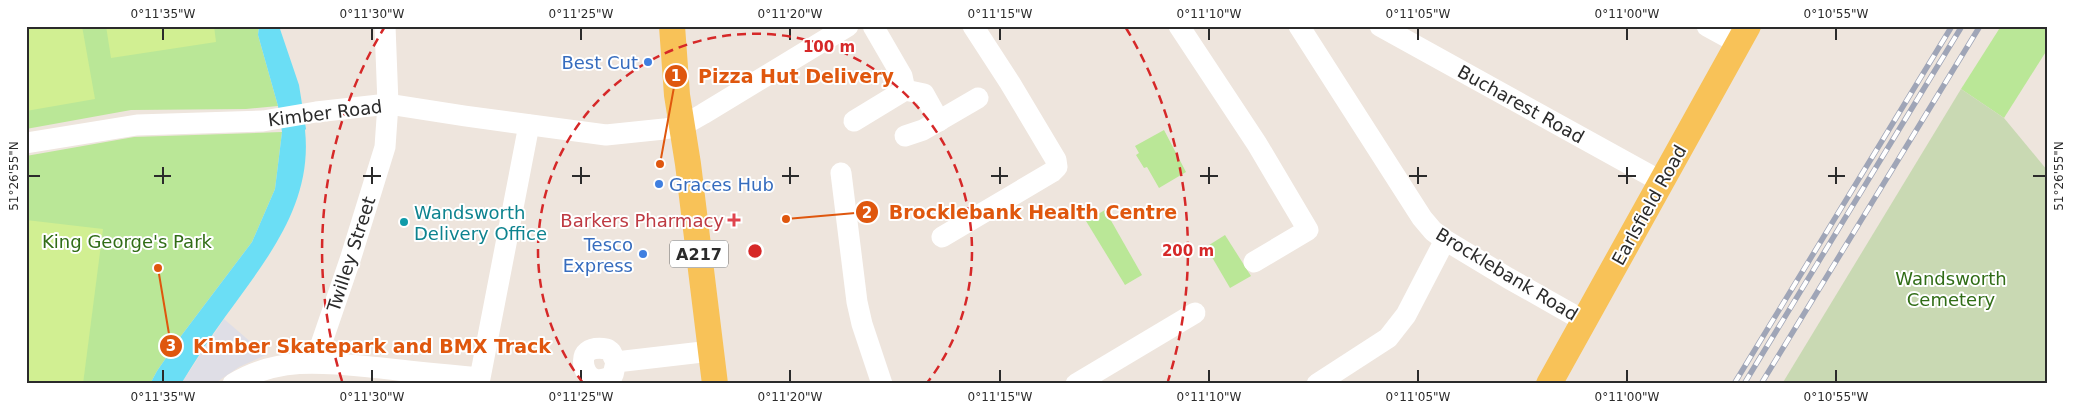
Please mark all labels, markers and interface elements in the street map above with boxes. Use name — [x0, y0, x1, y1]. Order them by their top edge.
text: 0°11'35"W — [131, 7, 196, 21]
text: 0°11'30"W — [340, 7, 405, 21]
text: 0°11'25"W — [549, 7, 614, 21]
text: 0°11'20"W — [758, 7, 823, 21]
text: 0°11'15"W — [968, 7, 1033, 21]
text: 0°11'10"W — [1177, 7, 1242, 21]
text: 0°11'05"W — [1386, 7, 1451, 21]
text: 0°11'00"W — [1595, 7, 1660, 21]
text: 0°10'55"W — [1804, 7, 1869, 21]
text: 100 m — [803, 38, 855, 56]
place label: Best Cut — [561, 52, 638, 73]
marker: Best Cut — [642, 56, 654, 68]
callout: Pizza Hut Delivery — [663, 59, 904, 93]
street label: Bucharest Road — [1454, 61, 1588, 147]
text: Pizza Hut Delivery — [698, 65, 895, 87]
text: 1 — [671, 67, 681, 85]
street label: Kimber Road — [267, 96, 383, 130]
text: 51°26'55"N — [7, 141, 21, 211]
street label: Earlsfield Road — [1607, 141, 1691, 269]
text: 51°26'55"N — [2052, 141, 2066, 211]
place label: Graces Hub — [669, 174, 774, 195]
marker: Graces Hub — [653, 178, 665, 190]
street label: Twilley Street — [322, 194, 380, 315]
callout: Brocklebank Health Centre — [854, 195, 1188, 229]
text: Brocklebank Health Centre — [889, 201, 1177, 223]
place label: Wandsworth Delivery Office — [414, 202, 547, 244]
text: 2 — [862, 204, 872, 222]
place label: Barkers Pharmacy — [560, 210, 724, 231]
marker: Barkers Pharmacy — [728, 214, 740, 226]
marker: Wandsworth Delivery Office — [398, 216, 410, 228]
street label: Brocklebank Road — [1432, 223, 1582, 325]
park label: King George's Park — [42, 231, 213, 252]
place label: Tesco Express — [563, 234, 633, 276]
road number: A217 — [670, 240, 728, 268]
centre of rings — [746, 242, 764, 260]
text: 200 m — [1162, 242, 1214, 260]
marker: Tesco Express — [637, 248, 649, 260]
park label: Wandsworth Cemetery — [1895, 268, 2007, 310]
callout: Kimber Skatepark and BMX Track — [158, 329, 561, 363]
text: Kimber Skatepark and BMX Track — [193, 335, 551, 357]
text: 3 — [166, 337, 176, 355]
text: 0°11'35"W — [131, 390, 196, 404]
text: 0°11'30"W — [340, 390, 405, 404]
text: 0°11'25"W — [549, 390, 614, 404]
text: 0°11'20"W — [758, 390, 823, 404]
text: 0°11'15"W — [968, 390, 1033, 404]
text: 0°11'10"W — [1177, 390, 1242, 404]
text: 0°11'05"W — [1386, 390, 1451, 404]
text: 0°11'00"W — [1595, 390, 1660, 404]
text: 0°10'55"W — [1804, 390, 1869, 404]

